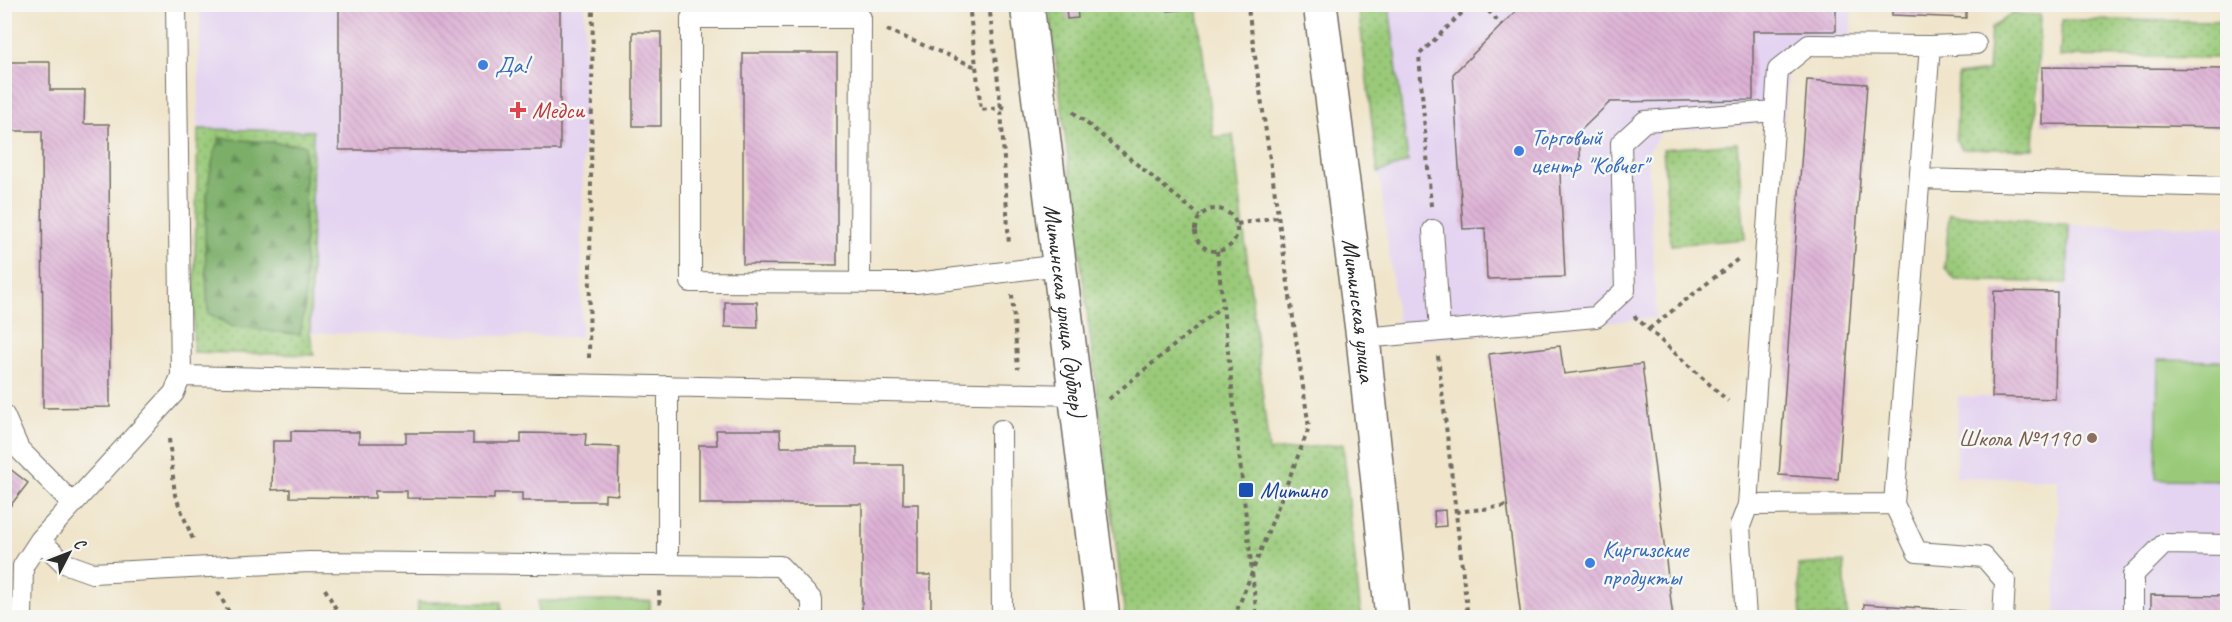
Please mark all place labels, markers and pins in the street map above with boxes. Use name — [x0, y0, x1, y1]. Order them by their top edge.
place label: Да! — [495, 50, 533, 80]
marker: Да! — [476, 58, 490, 72]
place label: Медси — [532, 95, 585, 125]
marker: Медси — [509, 101, 527, 119]
place label: Торговый центр "Ковчег" — [1531, 122, 1653, 180]
marker: Торговый центр "Ковчег" — [1512, 144, 1526, 158]
place label: Школа №1190 — [1958, 423, 2082, 453]
marker: Школа №1190 — [2085, 431, 2099, 445]
place label: Митино — [1260, 475, 1328, 505]
marker: Митино — [1237, 481, 1255, 499]
place label: Киргизские продукты — [1602, 534, 1690, 592]
marker: Киргизские продукты — [1583, 556, 1597, 570]

